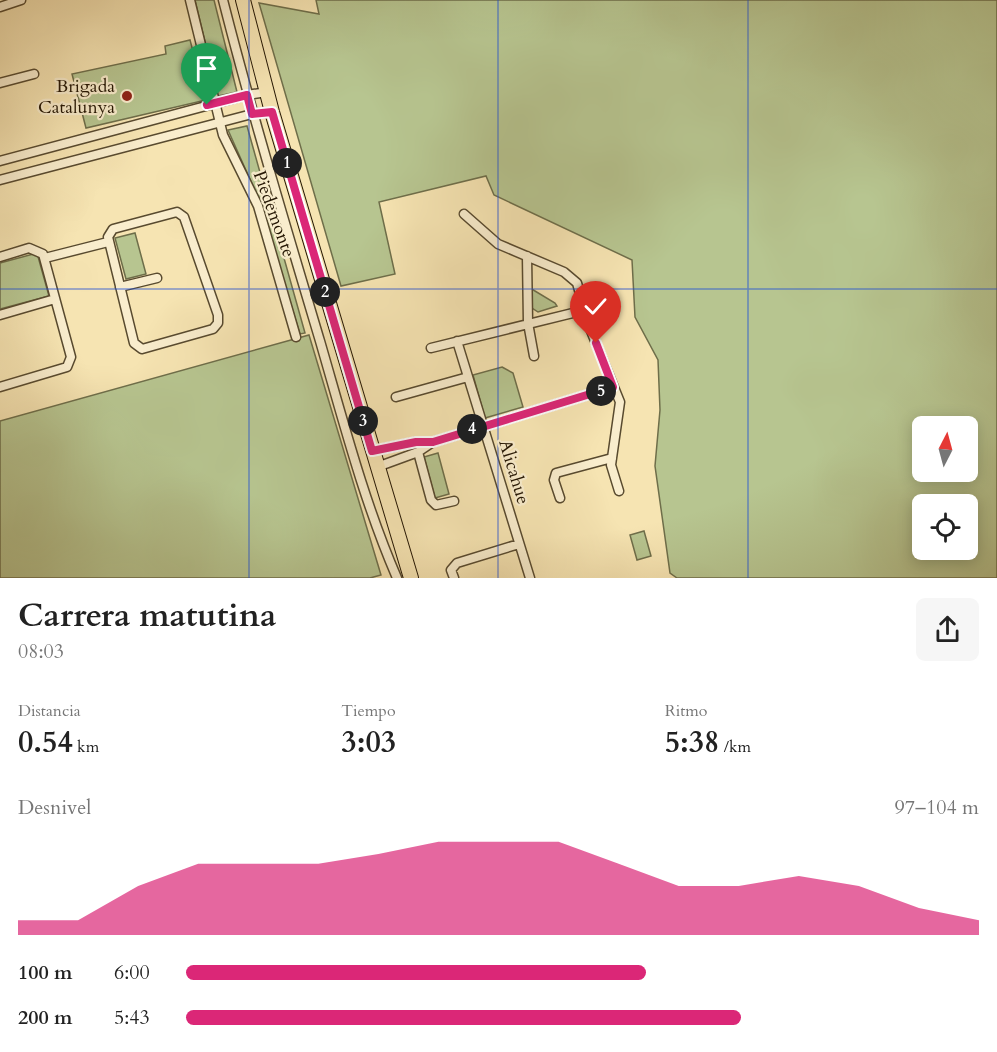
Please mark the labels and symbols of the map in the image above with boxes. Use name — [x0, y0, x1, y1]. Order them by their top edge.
pin — [181, 43, 232, 105]
place label: Brigada Catalunya — [38, 74, 115, 120]
marker: Brigada Catalunya — [120, 89, 134, 103]
pin: 1 — [272, 148, 302, 178]
street label: Piedemonte — [247, 167, 301, 261]
pin: 2 — [310, 277, 340, 307]
pin — [570, 281, 621, 343]
pin: 5 — [586, 376, 616, 406]
pin: 3 — [348, 406, 378, 436]
pin: 4 — [457, 414, 487, 444]
north arrow — [912, 416, 978, 482]
street label: Alicahue — [492, 437, 536, 507]

